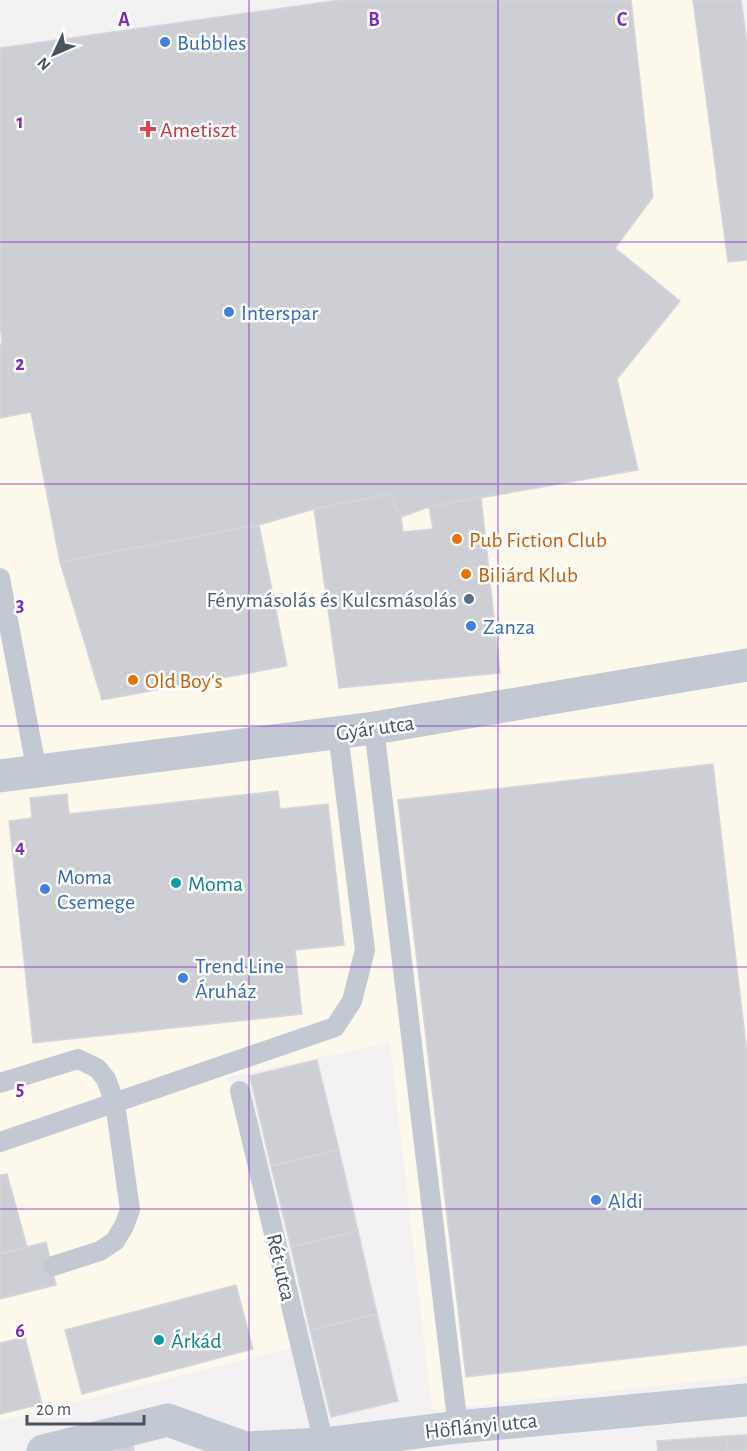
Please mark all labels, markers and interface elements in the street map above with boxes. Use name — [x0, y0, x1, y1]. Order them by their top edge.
text: A — [118, 10, 130, 30]
text: B — [368, 10, 380, 30]
text: C — [617, 10, 628, 30]
north arrow — [24, 24, 84, 84]
place label: Bubbles — [177, 32, 246, 54]
marker: Bubbles — [158, 35, 172, 49]
text: N — [34, 54, 54, 73]
text: 1 — [16, 112, 24, 132]
place label: Ametiszt — [160, 119, 237, 141]
marker: Ametiszt — [141, 122, 155, 136]
place label: Interspar — [241, 302, 318, 324]
marker: Interspar — [222, 305, 236, 319]
text: 2 — [15, 354, 25, 374]
place label: Pub Fiction Club — [469, 529, 607, 551]
marker: Pub Fiction Club — [450, 532, 464, 546]
place label: Biliárd Klub — [478, 564, 578, 586]
marker: Biliárd Klub — [459, 567, 473, 581]
place label: Fénymásolás és Kulcsmásolás — [206, 589, 457, 611]
marker: Fénymásolás és Kulcsmásolás — [462, 592, 476, 606]
text: 3 — [16, 595, 24, 615]
place label: Zanza — [483, 616, 535, 638]
marker: Zanza — [464, 619, 478, 633]
place label: Old Boy's — [145, 670, 223, 692]
marker: Old Boy's — [126, 673, 140, 687]
street label: Gyár utca — [335, 712, 416, 744]
text: 4 — [15, 837, 25, 857]
place label: Moma Csemege — [57, 866, 135, 913]
place label: Moma — [188, 873, 243, 895]
marker: Moma — [169, 876, 183, 890]
marker: Moma Csemege — [38, 882, 52, 896]
place label: Trend Line Áruház — [195, 955, 284, 1002]
marker: Trend Line Áruház — [176, 971, 190, 985]
text: 5 — [16, 1079, 24, 1099]
place label: Aldi — [608, 1190, 643, 1212]
marker: Aldi — [589, 1193, 603, 1207]
street label: Rét utca — [263, 1231, 299, 1303]
text: 6 — [15, 1321, 25, 1341]
place label: Árkád — [171, 1329, 222, 1352]
marker: Árkád — [152, 1333, 166, 1347]
scale bar — [27, 1388, 144, 1426]
text: 20 m — [36, 1401, 71, 1419]
street label: Höflányi utca — [424, 1409, 538, 1443]

